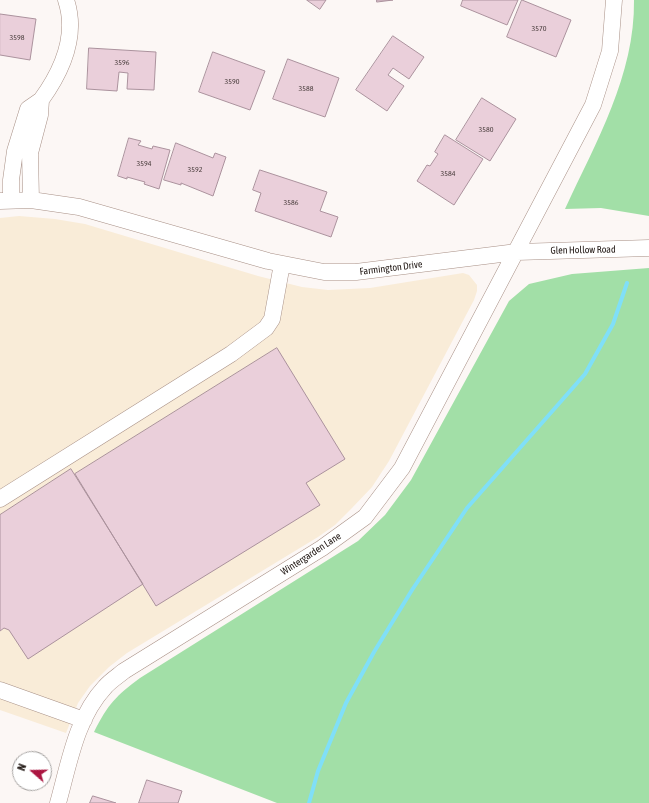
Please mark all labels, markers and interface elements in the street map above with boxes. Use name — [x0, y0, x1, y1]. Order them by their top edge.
house number: 3570 — [531, 23, 547, 33]
house number: 3598 — [9, 32, 25, 42]
house number: 3596 — [114, 57, 130, 67]
house number: 3590 — [224, 76, 240, 86]
house number: 3588 — [298, 83, 314, 93]
house number: 3580 — [478, 124, 494, 134]
house number: 3594 — [136, 158, 152, 168]
house number: 3592 — [187, 164, 203, 174]
house number: 3584 — [440, 168, 456, 178]
house number: 3586 — [283, 197, 299, 207]
street label: Glen Hollow Road — [550, 243, 616, 257]
street label: Farmington Drive — [359, 258, 423, 278]
street label: Wintergarden Lane — [279, 530, 343, 578]
north arrow — [12, 751, 52, 791]
text: N — [15, 762, 28, 772]

